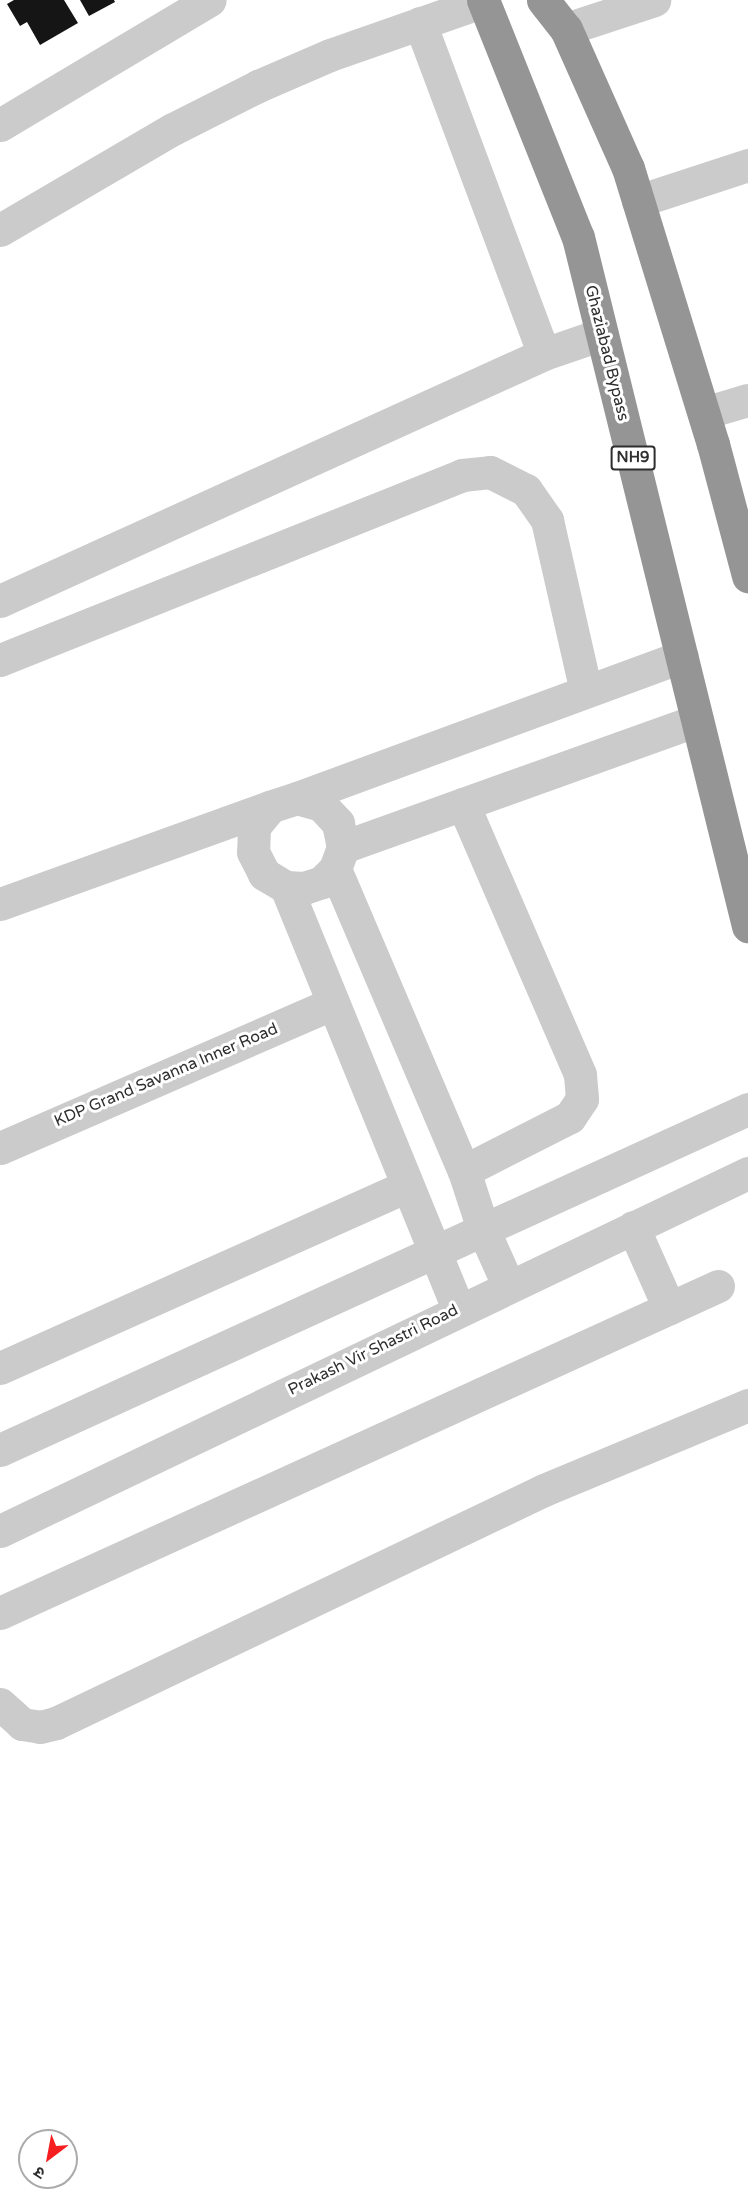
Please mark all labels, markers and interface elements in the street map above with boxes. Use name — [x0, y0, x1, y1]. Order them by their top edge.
street label: Ghaziabad Bypass — [581, 283, 633, 423]
road number: NH9 — [610, 446, 656, 470]
street label: KDP Grand Savanna Inner Road — [51, 1019, 281, 1131]
street label: Prakash Vir Shastri Road — [285, 1300, 461, 1400]
north arrow — [18, 2129, 78, 2189]
text: उ — [30, 2162, 49, 2184]

